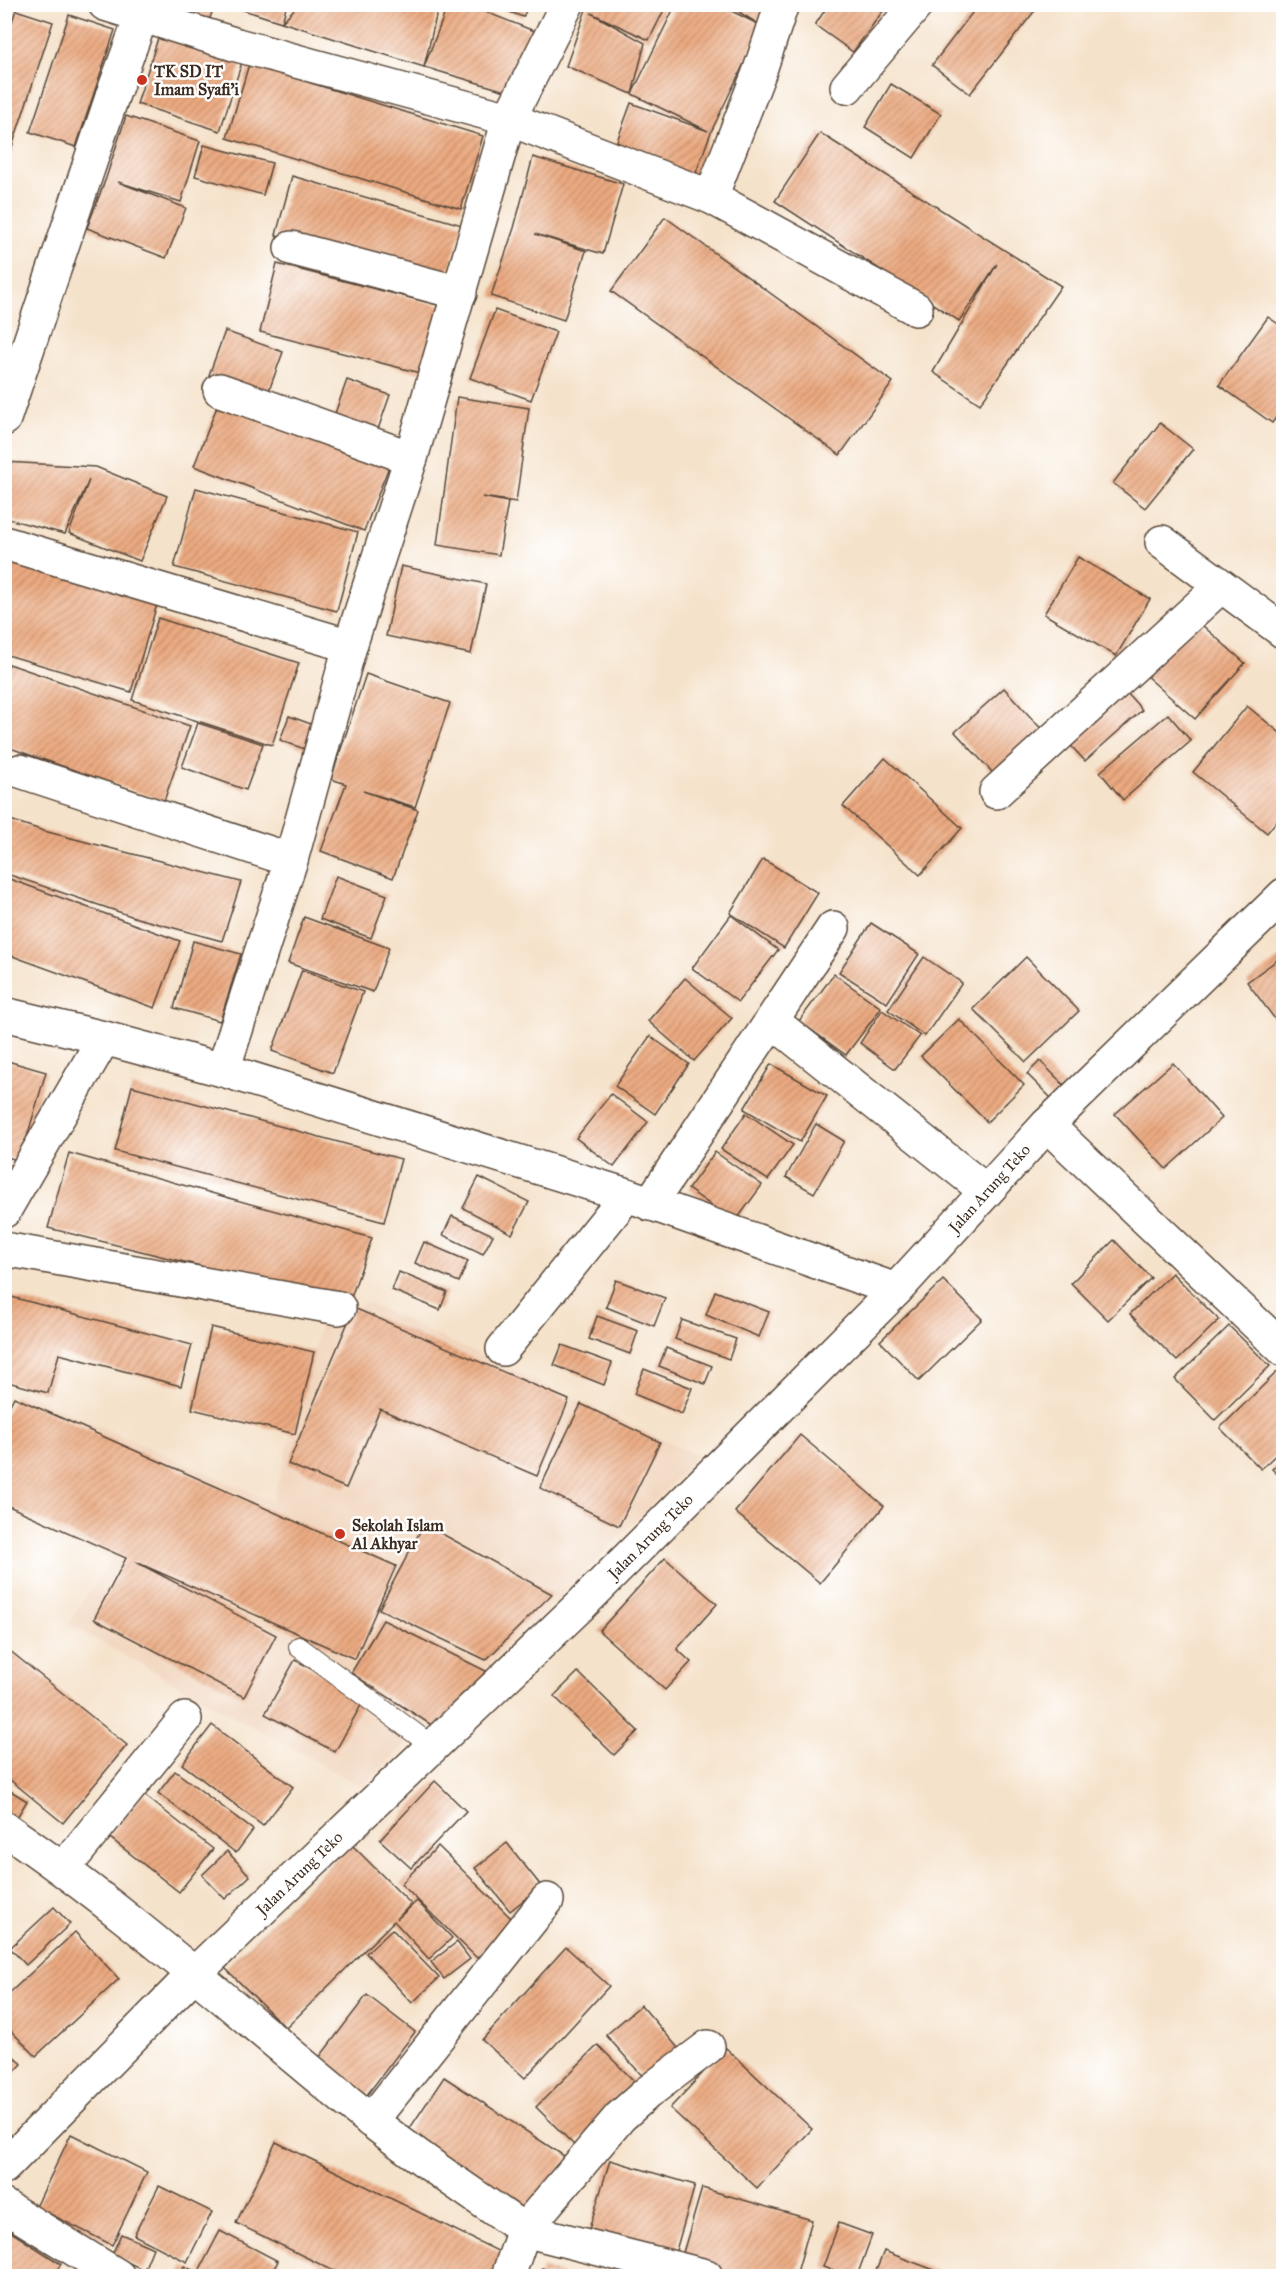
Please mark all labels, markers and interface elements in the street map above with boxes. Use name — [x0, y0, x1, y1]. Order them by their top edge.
place label: TK SD IT Imam Syafi'i — [153, 62, 239, 100]
marker: TK SD IT Imam Syafi'i — [135, 73, 149, 87]
street label: Jalan Arung Teko — [943, 1140, 1035, 1239]
street label: Jalan Arung Teko — [602, 1490, 698, 1585]
place label: Sekolah Islam Al Akhyar — [351, 1516, 444, 1554]
marker: Sekolah Islam Al Akhyar — [333, 1527, 347, 1541]
street label: Jalan Arung Teko — [251, 1827, 347, 1921]

